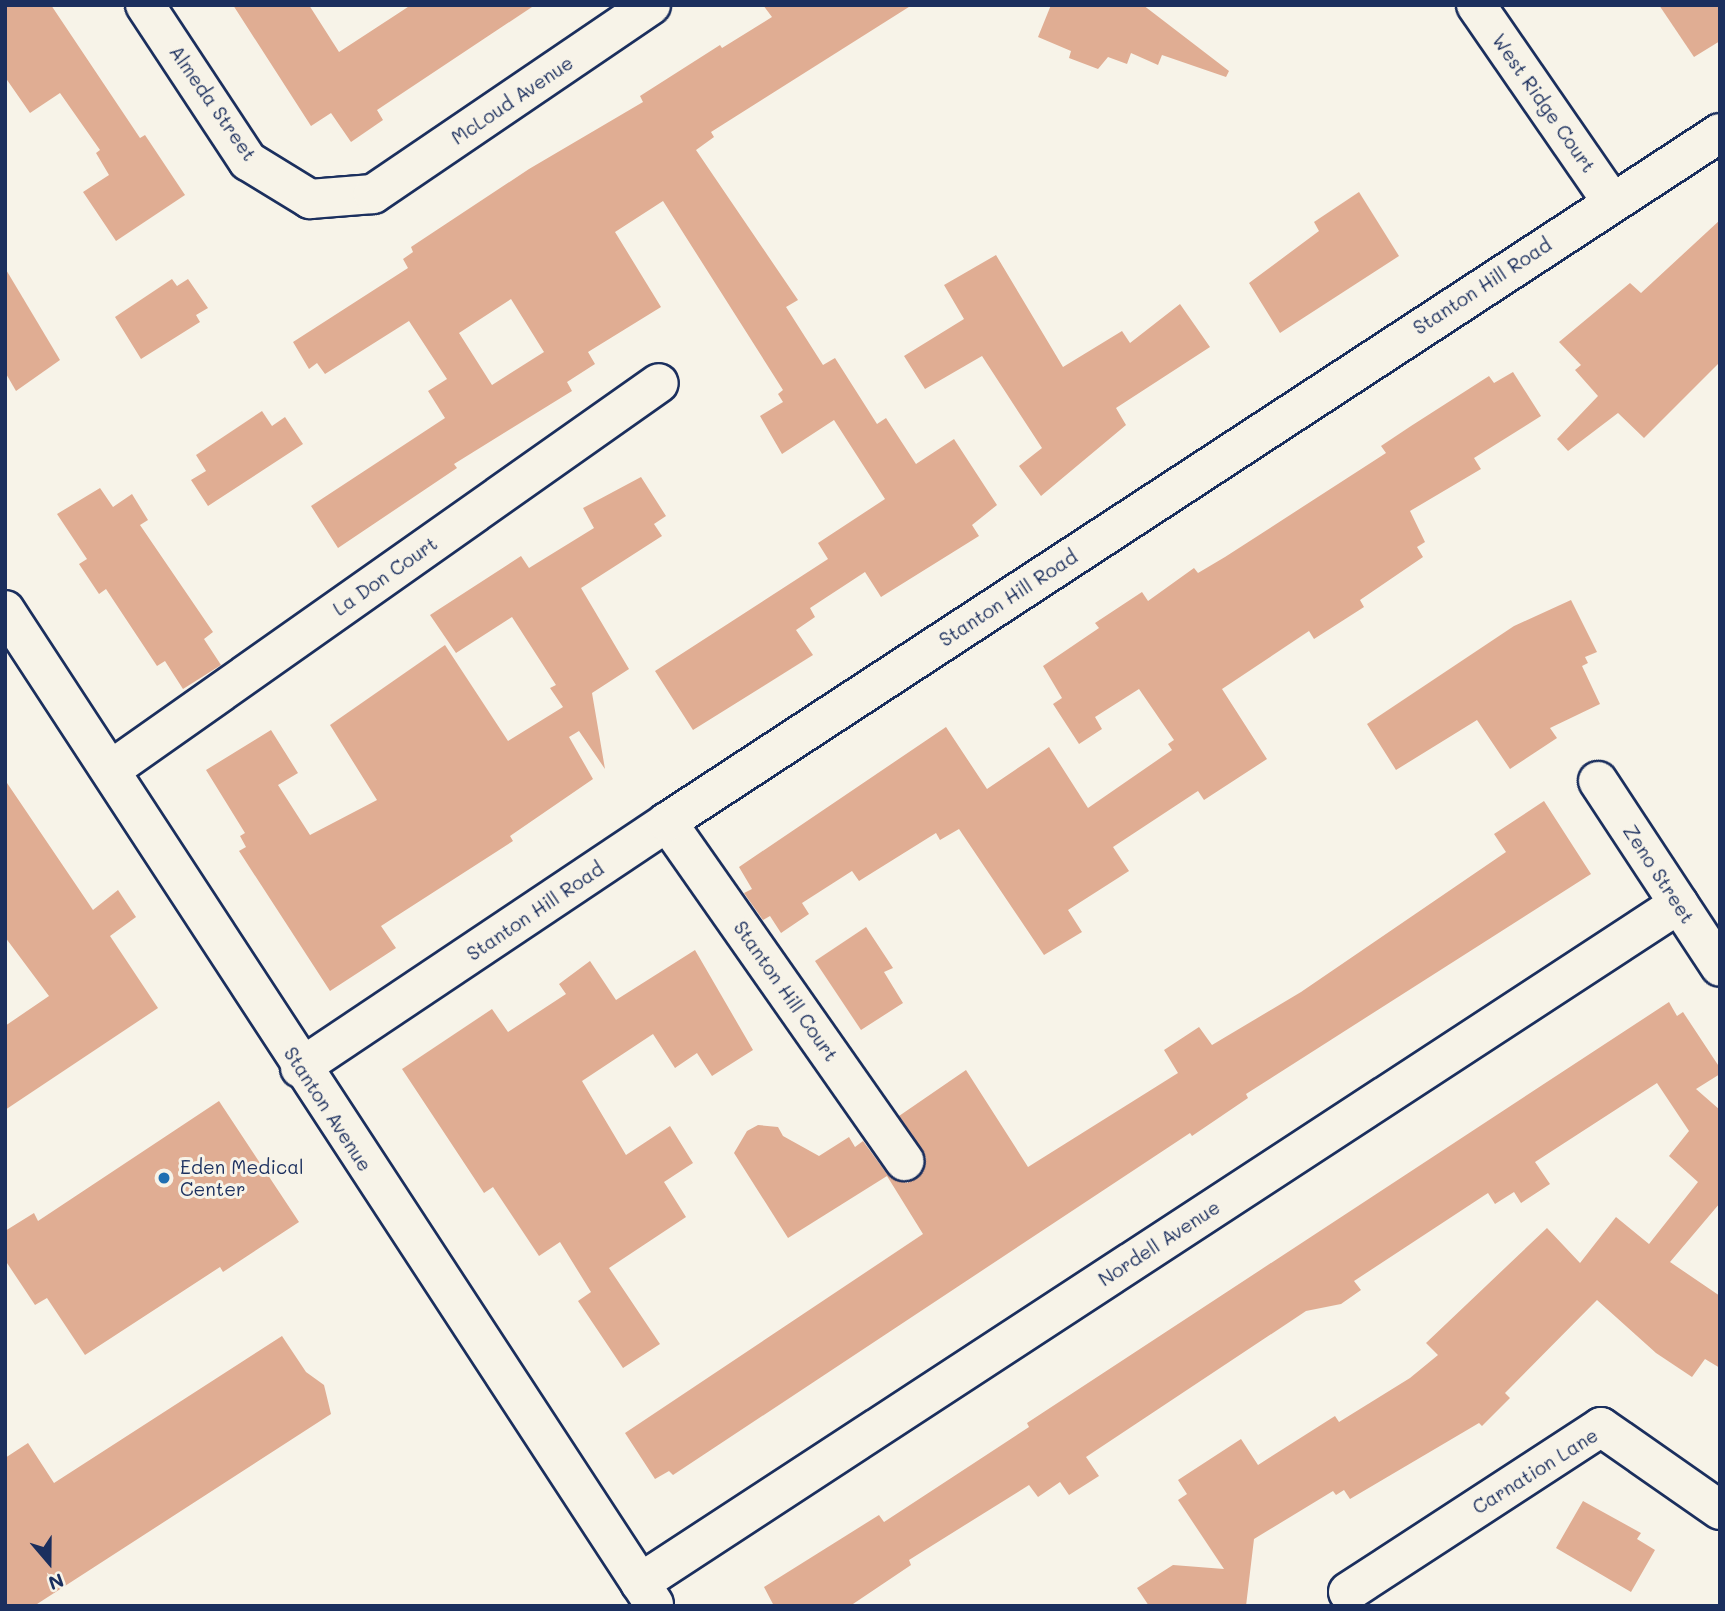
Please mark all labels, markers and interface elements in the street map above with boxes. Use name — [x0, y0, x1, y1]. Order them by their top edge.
street label: West Ridge Court — [1488, 29, 1600, 177]
street label: Almeda Street — [165, 41, 261, 165]
street label: McLoud Avenue — [447, 51, 577, 149]
street label: Stanton Hill Road — [1409, 233, 1555, 339]
street label: La Don Court — [329, 532, 441, 620]
street label: Stanton Hill Road — [935, 545, 1081, 651]
street label: Zeno Street — [1619, 820, 1699, 928]
street label: Stanton Hill Road — [462, 857, 608, 965]
street label: Stanton Hill Court — [729, 917, 843, 1065]
street label: Stanton Avenue — [279, 1043, 377, 1175]
place label: Eden Medical Center — [180, 1156, 304, 1200]
marker: Eden Medical Center — [154, 1168, 174, 1188]
street label: Nordell Avenue — [1094, 1195, 1224, 1291]
street label: Carnation Lane — [1468, 1423, 1602, 1519]
north arrow — [14, 1527, 84, 1597]
text: N — [45, 1568, 67, 1596]

